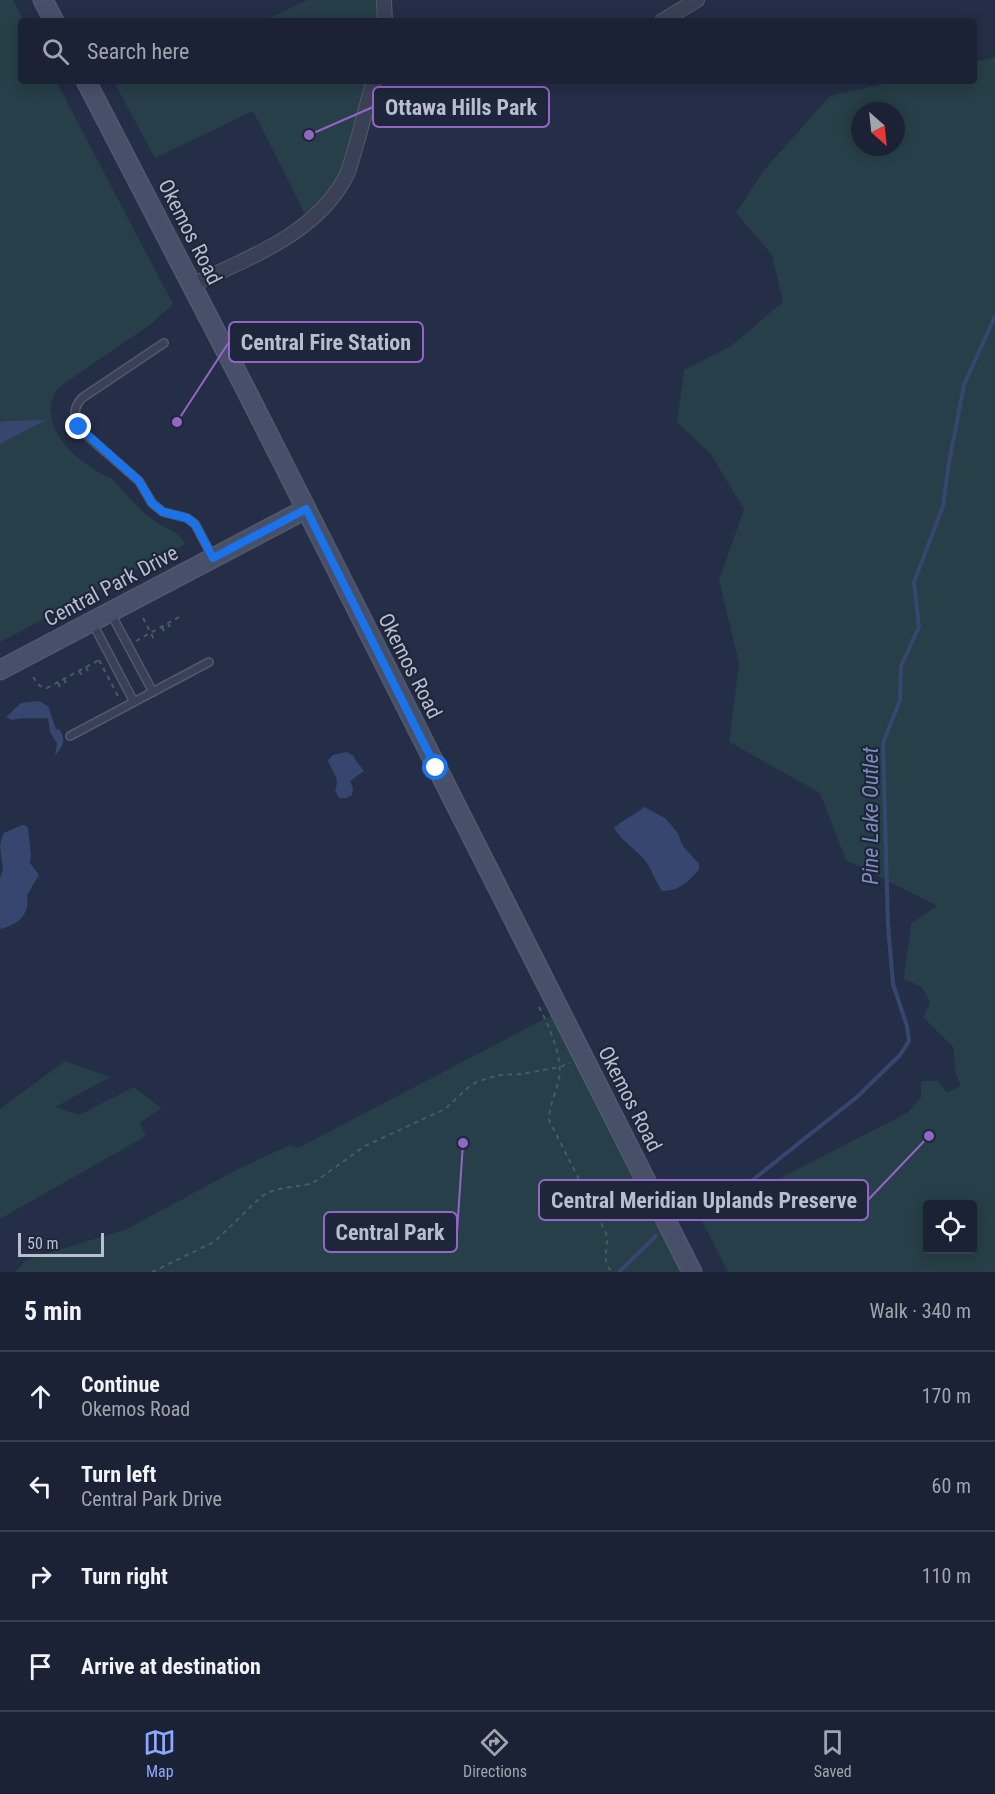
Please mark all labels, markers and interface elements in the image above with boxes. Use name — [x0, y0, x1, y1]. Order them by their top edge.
search box — [18, 18, 977, 84]
icon: search — [39, 35, 72, 68]
text: Search here — [87, 39, 189, 64]
callout: Ottawa Hills Park — [373, 87, 549, 127]
text: Ottawa Hills Park — [385, 95, 538, 120]
north arrow — [851, 102, 905, 156]
street label: Okemos Road — [153, 175, 227, 289]
callout: Central Fire Station — [229, 322, 423, 362]
text: Central Fire Station — [241, 330, 411, 355]
route end — [65, 413, 91, 439]
street label: Central Park Drive — [40, 541, 182, 631]
street label: Okemos Road — [373, 609, 447, 723]
water label: Pine Lake Outlet — [858, 747, 883, 885]
route start — [422, 754, 448, 780]
street label: Okemos Road — [593, 1042, 667, 1156]
callout: Central Meridian Uplands Preserve — [539, 1180, 868, 1220]
text: Central Meridian Uplands Preserve — [551, 1188, 857, 1213]
map controls — [923, 1200, 977, 1254]
button: locate — [923, 1200, 977, 1254]
callout: Central Park — [324, 1212, 457, 1252]
text: Central Park — [335, 1220, 445, 1245]
scale bar — [18, 1230, 104, 1258]
text: 50 m — [27, 1234, 59, 1253]
text: 5 min — [24, 1296, 82, 1326]
text: Walk · 340 m — [870, 1299, 971, 1323]
text: Continue — [81, 1372, 160, 1397]
icon: ahead — [24, 1380, 57, 1413]
text: 170 m — [922, 1384, 971, 1408]
text: Okemos Road — [81, 1397, 190, 1421]
text: Turn left — [81, 1462, 156, 1487]
icon: left — [24, 1470, 57, 1503]
text: 60 m — [932, 1474, 971, 1498]
text: Central Park Drive — [81, 1487, 222, 1511]
icon: right — [24, 1560, 57, 1593]
text: Turn right — [81, 1564, 168, 1589]
text: 110 m — [922, 1564, 971, 1588]
icon: arrive — [24, 1650, 57, 1683]
text: Arrive at destination — [81, 1654, 261, 1679]
tab: Map — [143, 1726, 176, 1781]
tab: Directions — [463, 1726, 527, 1781]
tab: Saved — [814, 1726, 852, 1781]

